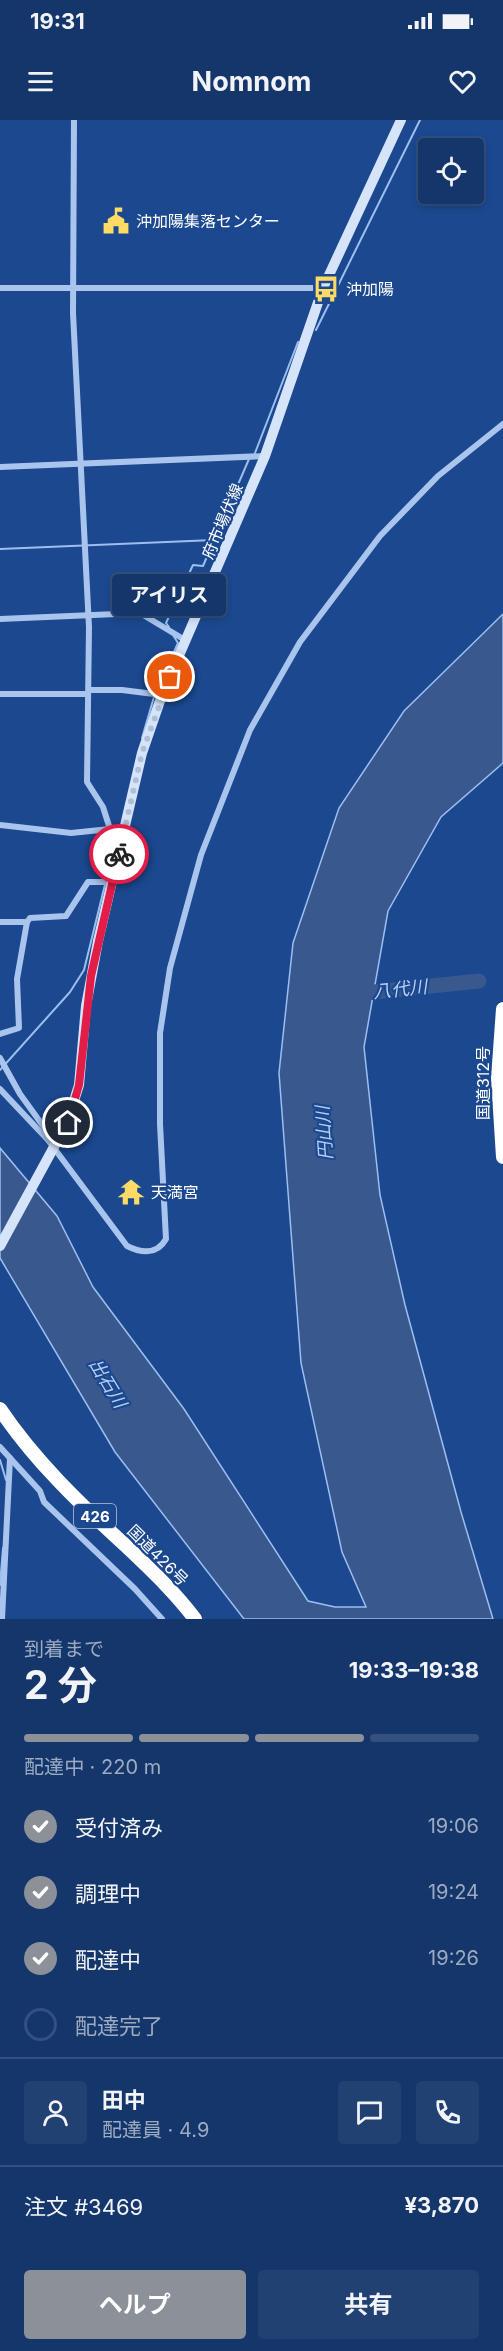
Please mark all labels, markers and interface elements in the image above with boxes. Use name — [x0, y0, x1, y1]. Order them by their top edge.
text: 19:31 — [30, 8, 85, 34]
icon: menu — [24, 65, 57, 98]
text: Nomnom — [192, 65, 311, 98]
icon: heart — [446, 65, 479, 98]
map controls — [418, 138, 484, 204]
button: locate — [418, 138, 484, 204]
public building icon: 沖加陽集落センター — [101, 206, 131, 236]
place label: 沖加陽集落センター — [136, 211, 280, 231]
bus stop icon: 沖加陽 — [311, 274, 341, 304]
place label: 沖加陽 — [346, 279, 394, 299]
street label: 府市場伏線 — [197, 480, 247, 562]
callout: アイリス — [113, 575, 227, 617]
text: アイリス — [130, 583, 209, 607]
pin — [144, 651, 195, 702]
icon: bag — [153, 660, 186, 693]
courier — [89, 824, 149, 884]
icon: bike — [103, 838, 136, 871]
water label: 八代川 — [372, 976, 430, 1002]
street label: 国道312号 — [473, 1046, 493, 1120]
pin — [42, 1097, 93, 1148]
water label: 円山川 — [312, 1103, 336, 1161]
icon: home — [51, 1106, 84, 1139]
temple icon: 天満宮 — [116, 1177, 146, 1207]
place label: 天満宮 — [151, 1182, 199, 1202]
water label: 出石川 — [85, 1354, 132, 1413]
road number: 426 — [74, 1504, 116, 1528]
street label: 国道426号 — [123, 1520, 193, 1590]
text: 到着まで — [24, 1637, 104, 1661]
text: 19:33–19:38 — [349, 1657, 479, 1683]
text: 2 分 — [24, 1661, 97, 1708]
text: 配達中 · 220 m — [24, 1755, 161, 1779]
icon: check — [24, 1810, 57, 1843]
text: 19:06 — [428, 1814, 479, 1838]
text: 受付済み — [75, 1815, 163, 1841]
icon: check — [24, 1876, 57, 1909]
text: 19:24 — [428, 1880, 479, 1904]
text: 調理中 — [75, 1881, 141, 1907]
icon: check — [24, 1942, 57, 1975]
text: 19:26 — [428, 1946, 479, 1970]
text: 配達中 — [75, 1947, 141, 1973]
text: 配達完了 — [75, 2013, 163, 2039]
button: person — [24, 2081, 87, 2144]
button: chat — [338, 2081, 401, 2144]
button: phone — [416, 2081, 479, 2144]
text: 田中 — [102, 2087, 146, 2113]
text: 配達員 · 4.9 — [102, 2118, 209, 2142]
text: ¥3,870 — [404, 2192, 479, 2218]
text: 注文 #3469 — [24, 2194, 143, 2220]
button: ヘルプ — [24, 2270, 246, 2339]
button: 共有 — [258, 2270, 479, 2339]

